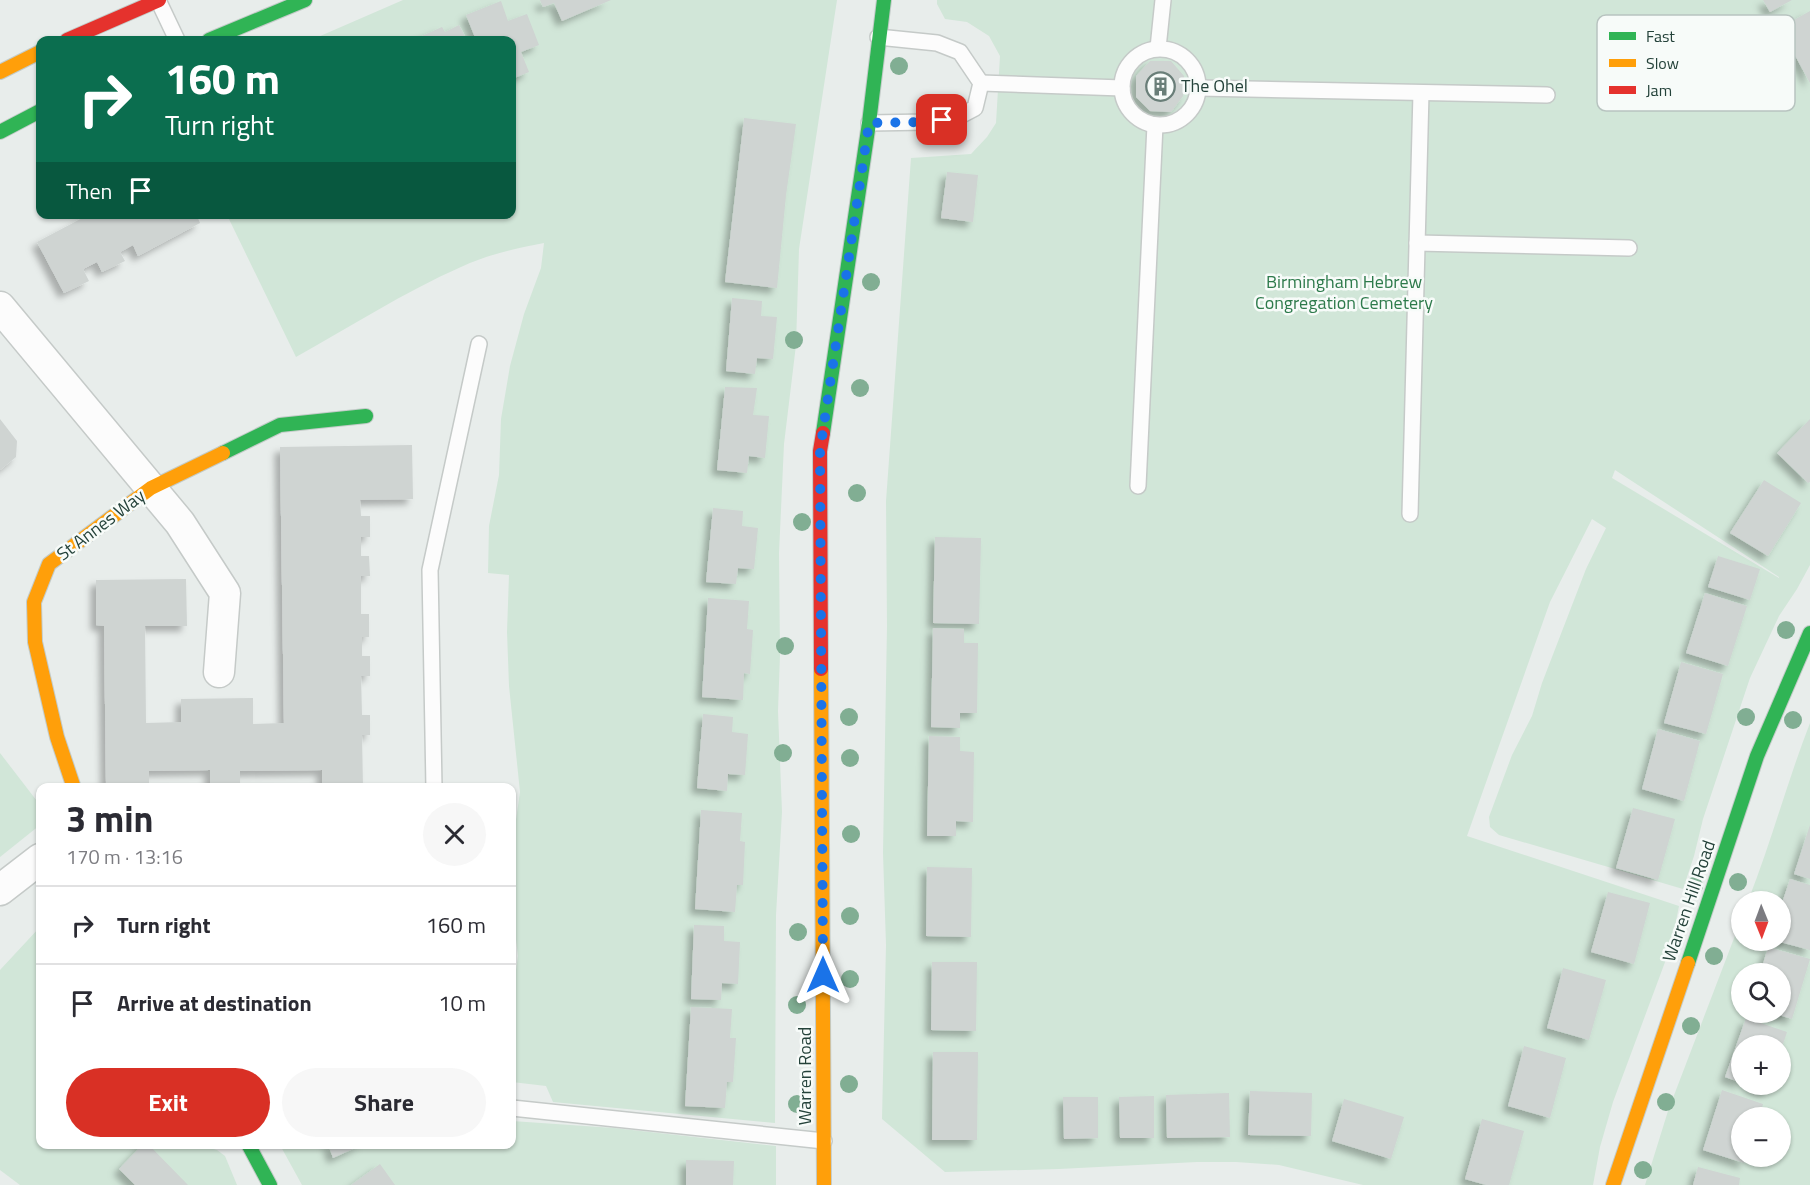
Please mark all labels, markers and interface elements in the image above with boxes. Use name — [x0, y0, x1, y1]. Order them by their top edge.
legend — [1597, 15, 1795, 111]
text: Fast — [1646, 24, 1675, 48]
text: 160 m — [165, 46, 280, 110]
text: Slow — [1646, 51, 1679, 75]
icon: right — [66, 60, 144, 138]
building icon: The Ohel — [1144, 70, 1176, 102]
place label: The Ohel — [1181, 72, 1248, 99]
text: Jam — [1646, 78, 1672, 102]
pin — [916, 94, 967, 145]
icon: arrive — [925, 103, 958, 136]
text: Turn right — [165, 104, 274, 145]
text: Then — [66, 174, 112, 208]
icon: arrive — [124, 174, 157, 207]
park label: Birmingham Hebrew Congregation Cemetery — [1255, 268, 1433, 316]
street label: St Annes Way — [51, 482, 151, 567]
text: 3 min — [66, 791, 153, 846]
button: close — [423, 803, 486, 866]
street label: Warren Hill Road — [1655, 836, 1722, 965]
text: 170 m · 13:16 — [66, 841, 183, 872]
north arrow — [1731, 891, 1791, 951]
map controls — [1731, 891, 1791, 1167]
text: Turn right — [117, 908, 211, 942]
text: 160 m — [426, 908, 486, 942]
icon: right — [66, 909, 99, 942]
position arrow — [791, 943, 855, 1007]
button: search — [1731, 963, 1791, 1023]
text: Arrive at destination — [117, 986, 312, 1020]
text: 10 m — [438, 986, 486, 1020]
icon: arrive — [66, 987, 99, 1020]
street label: Warren Road — [791, 1027, 818, 1125]
button: + — [1731, 1035, 1791, 1095]
button: Exit — [66, 1068, 270, 1137]
button: Share — [282, 1068, 486, 1137]
button: − — [1731, 1107, 1791, 1167]

